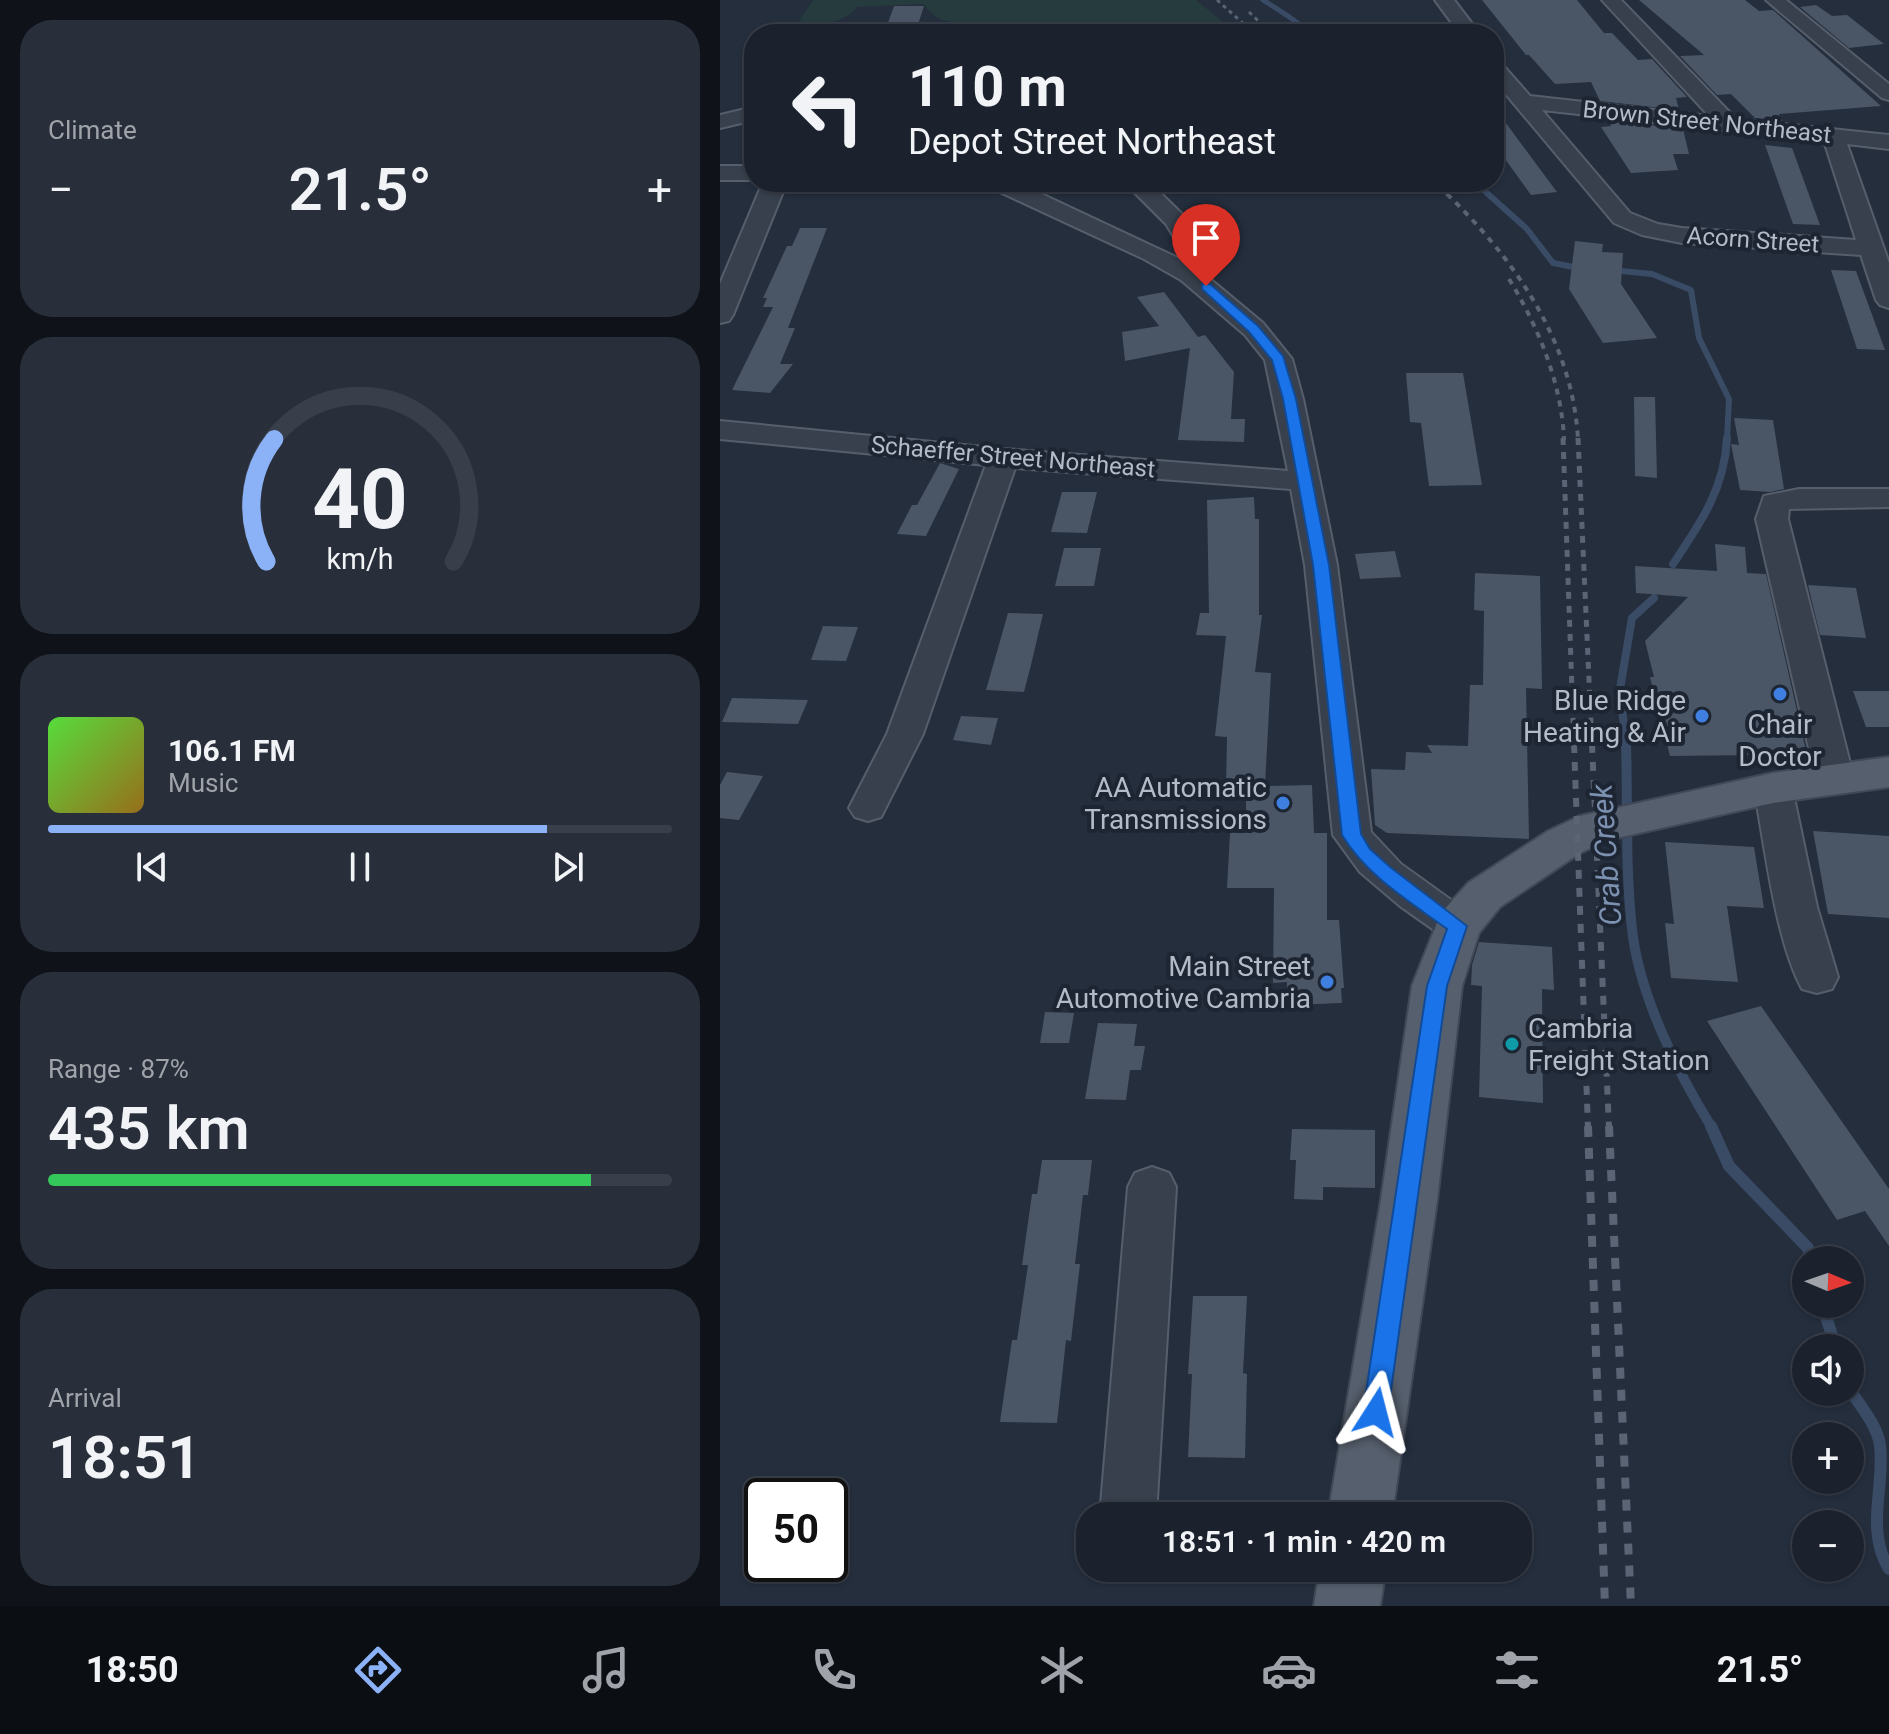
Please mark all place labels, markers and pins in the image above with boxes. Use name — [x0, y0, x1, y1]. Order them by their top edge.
pin — [1172, 204, 1240, 286]
place label: Blue Ridge Heating & Air — [1523, 684, 1687, 749]
marker: Chair Doctor — [1771, 685, 1789, 703]
marker: Blue Ridge Heating & Air — [1693, 707, 1711, 725]
place label: Chair Doctor — [1738, 708, 1822, 773]
place label: AA Automatic Transmissions — [1084, 771, 1267, 836]
marker: AA Automatic Transmissions — [1274, 794, 1292, 812]
place label: Main Street Automotive Cambria — [1056, 950, 1311, 1015]
marker: Main Street Automotive Cambria — [1318, 973, 1336, 991]
place label: Cambria Freight Station — [1528, 1012, 1710, 1077]
marker: Cambria Freight Station — [1503, 1035, 1521, 1053]

